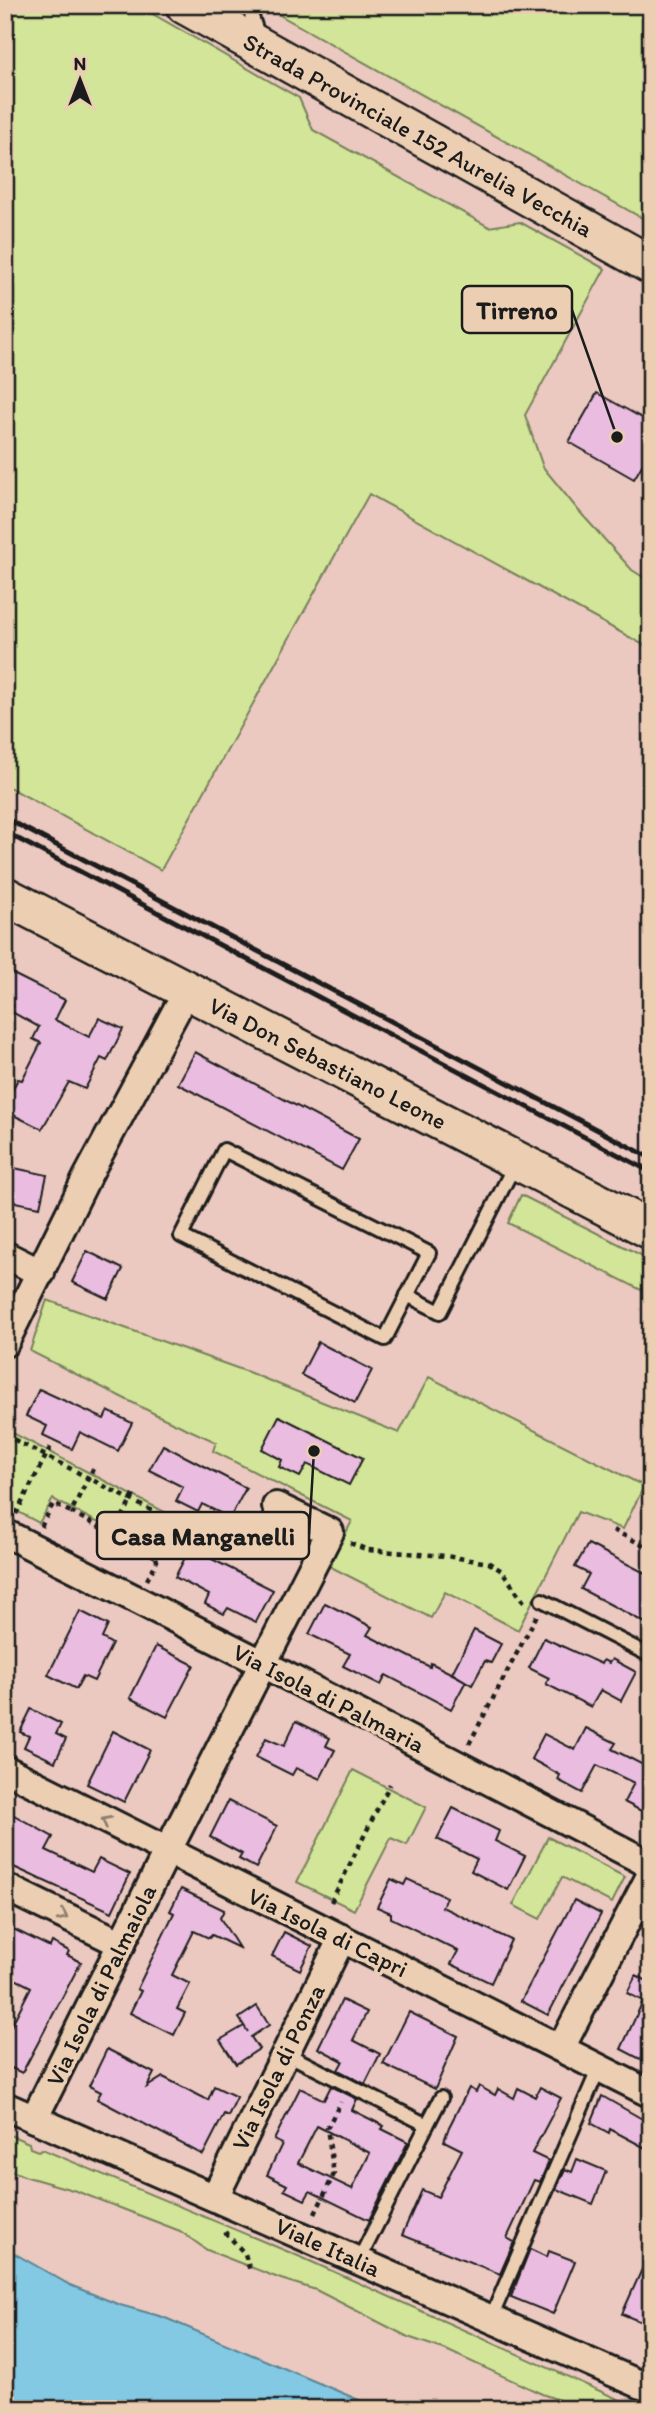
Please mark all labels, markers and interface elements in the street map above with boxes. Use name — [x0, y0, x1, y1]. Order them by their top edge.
street label: Strada Provinciale 152 Aurelia Vecchia — [238, 27, 598, 244]
north arrow — [46, 46, 116, 116]
text: N — [74, 52, 86, 75]
callout: Tirreno — [462, 286, 572, 333]
text: Tirreno — [475, 294, 558, 326]
street label: Via Don Sebastiano Leone — [204, 990, 452, 1136]
callout: Casa Manganelli — [97, 1512, 309, 1559]
text: Casa Manganelli — [111, 1520, 295, 1552]
street label: Via Isola di Palmaria — [228, 1637, 430, 1759]
one-way arrow — [101, 1815, 113, 1829]
street label: Via Isola di Palmaiola — [40, 1879, 163, 2091]
street label: Via Isola di Capri — [243, 1881, 413, 1983]
one-way arrow — [56, 1907, 68, 1921]
street label: Via Isola di Ponza — [225, 1979, 331, 2155]
street label: Viale Italia — [271, 2211, 385, 2283]

